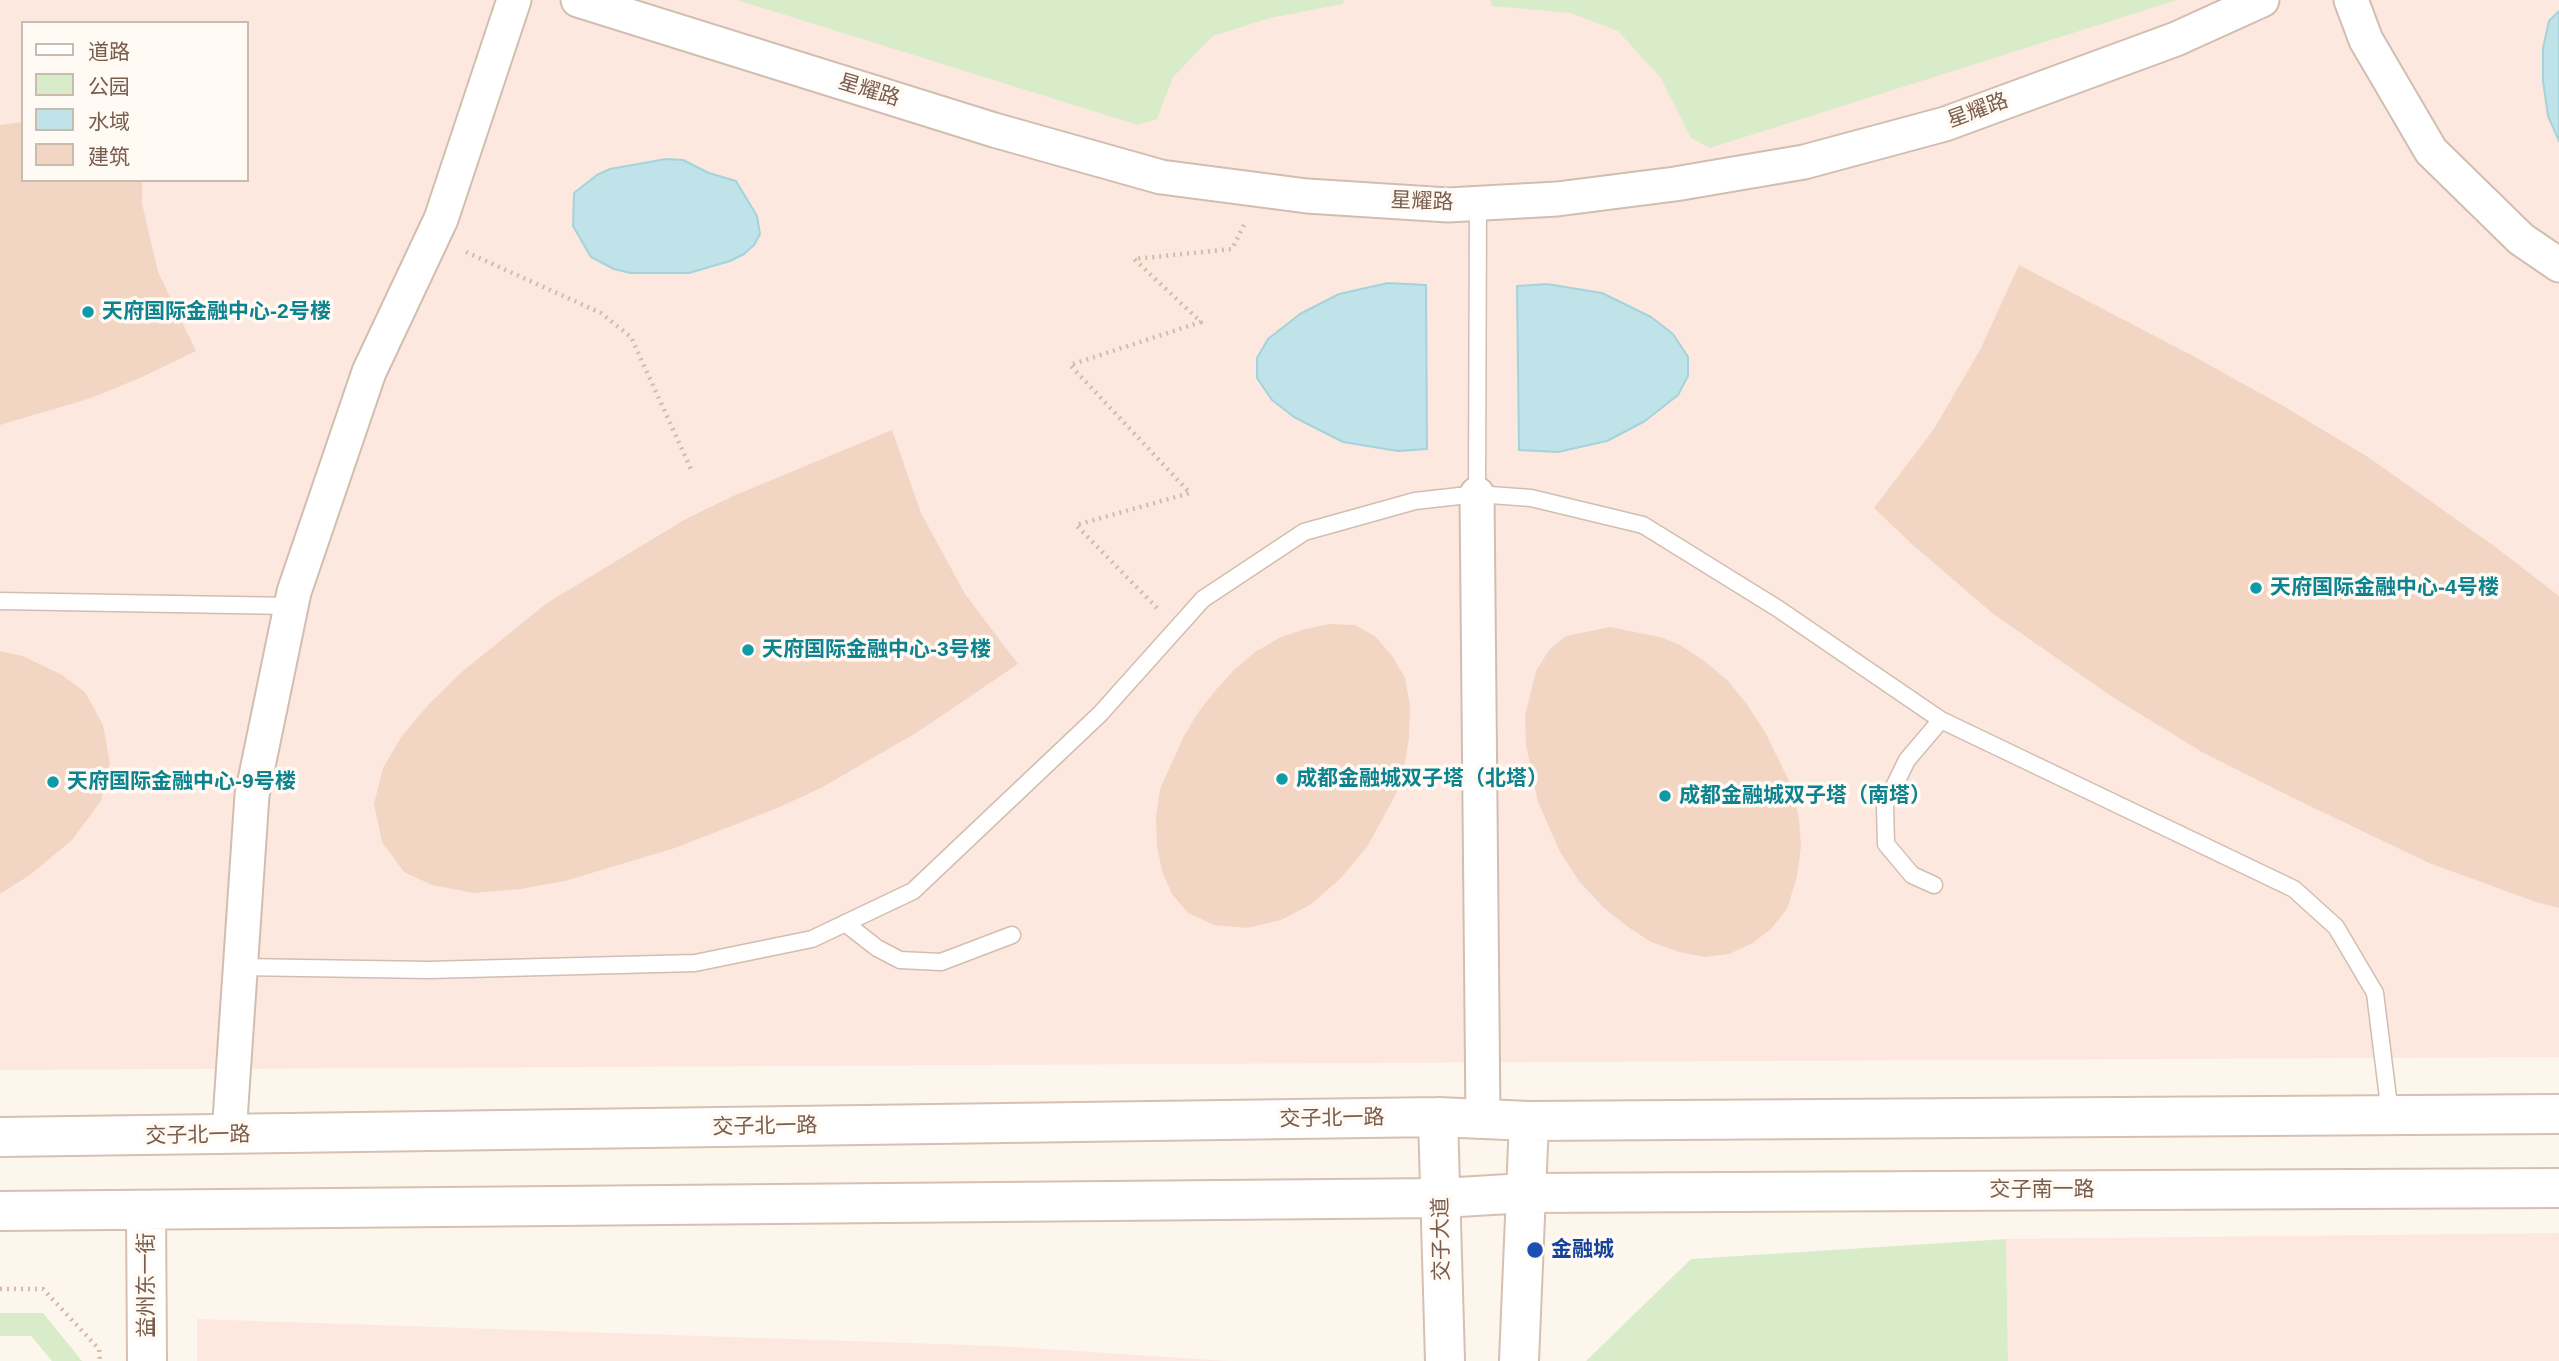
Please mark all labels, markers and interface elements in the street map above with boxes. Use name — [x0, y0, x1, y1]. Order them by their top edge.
legend — [21, 21, 248, 182]
text: 道路 — [88, 40, 130, 63]
street label: 星耀路 — [835, 70, 903, 112]
text: 公园 — [88, 75, 130, 98]
street label: 星耀路 — [1944, 88, 2012, 134]
text: 水域 — [88, 110, 130, 133]
text: 建筑 — [88, 145, 130, 168]
street label: 星耀路 — [1390, 188, 1454, 216]
place label: 天府国际金融中心-2号楼 — [102, 299, 331, 325]
marker: 天府国际金融中心-2号楼 — [80, 304, 96, 320]
place label: 天府国际金融中心-4号楼 — [2270, 575, 2499, 601]
marker: 天府国际金融中心-4号楼 — [2248, 580, 2264, 596]
place label: 天府国际金融中心-3号楼 — [762, 637, 991, 663]
marker: 天府国际金融中心-3号楼 — [740, 642, 756, 658]
place label: 成都金融城双子塔（北塔） — [1296, 766, 1548, 792]
place label: 天府国际金融中心-9号楼 — [67, 769, 296, 795]
marker: 成都金融城双子塔（北塔） — [1274, 771, 1290, 787]
marker: 天府国际金融中心-9号楼 — [45, 774, 61, 790]
place label: 成都金融城双子塔（南塔） — [1679, 783, 1931, 809]
marker: 成都金融城双子塔（南塔） — [1657, 788, 1673, 804]
street label: 交子北一路 — [1279, 1105, 1385, 1133]
street label: 交子北一路 — [712, 1113, 818, 1141]
street label: 交子北一路 — [145, 1122, 251, 1150]
street label: 交子南一路 — [1990, 1177, 2094, 1203]
street label: 交子大道 — [1429, 1197, 1455, 1281]
street label: 益州东一街 — [134, 1233, 160, 1337]
place label: 金融城 — [1551, 1237, 1614, 1263]
marker: 金融城 — [1525, 1240, 1545, 1260]

